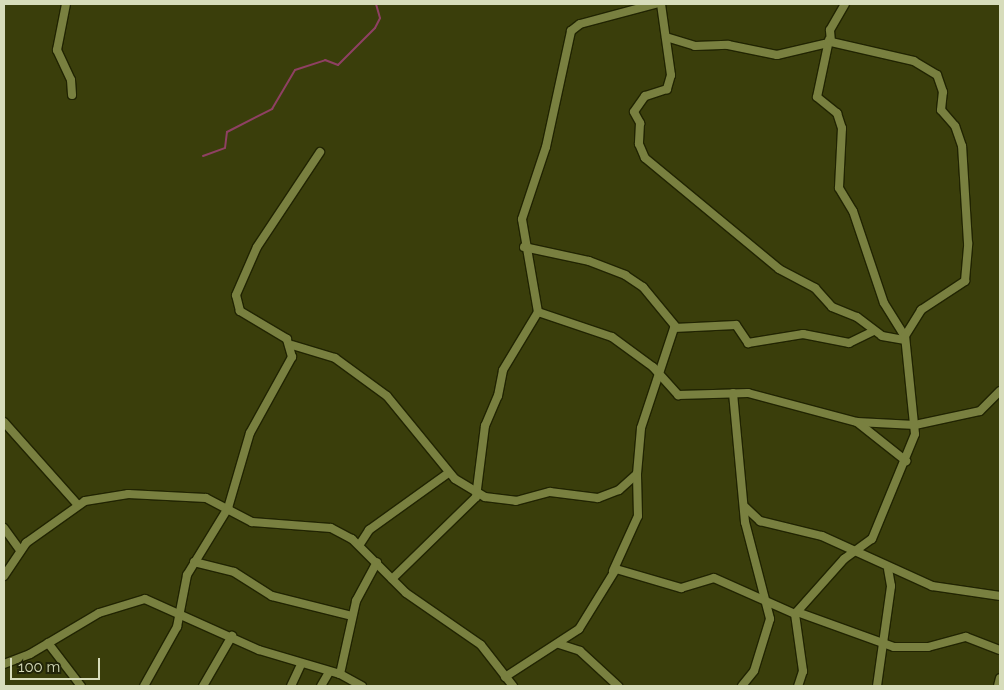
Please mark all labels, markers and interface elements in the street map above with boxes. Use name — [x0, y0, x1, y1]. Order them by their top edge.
scale bar — [12, 648, 102, 680]
text: 100 m — [18, 658, 60, 676]

